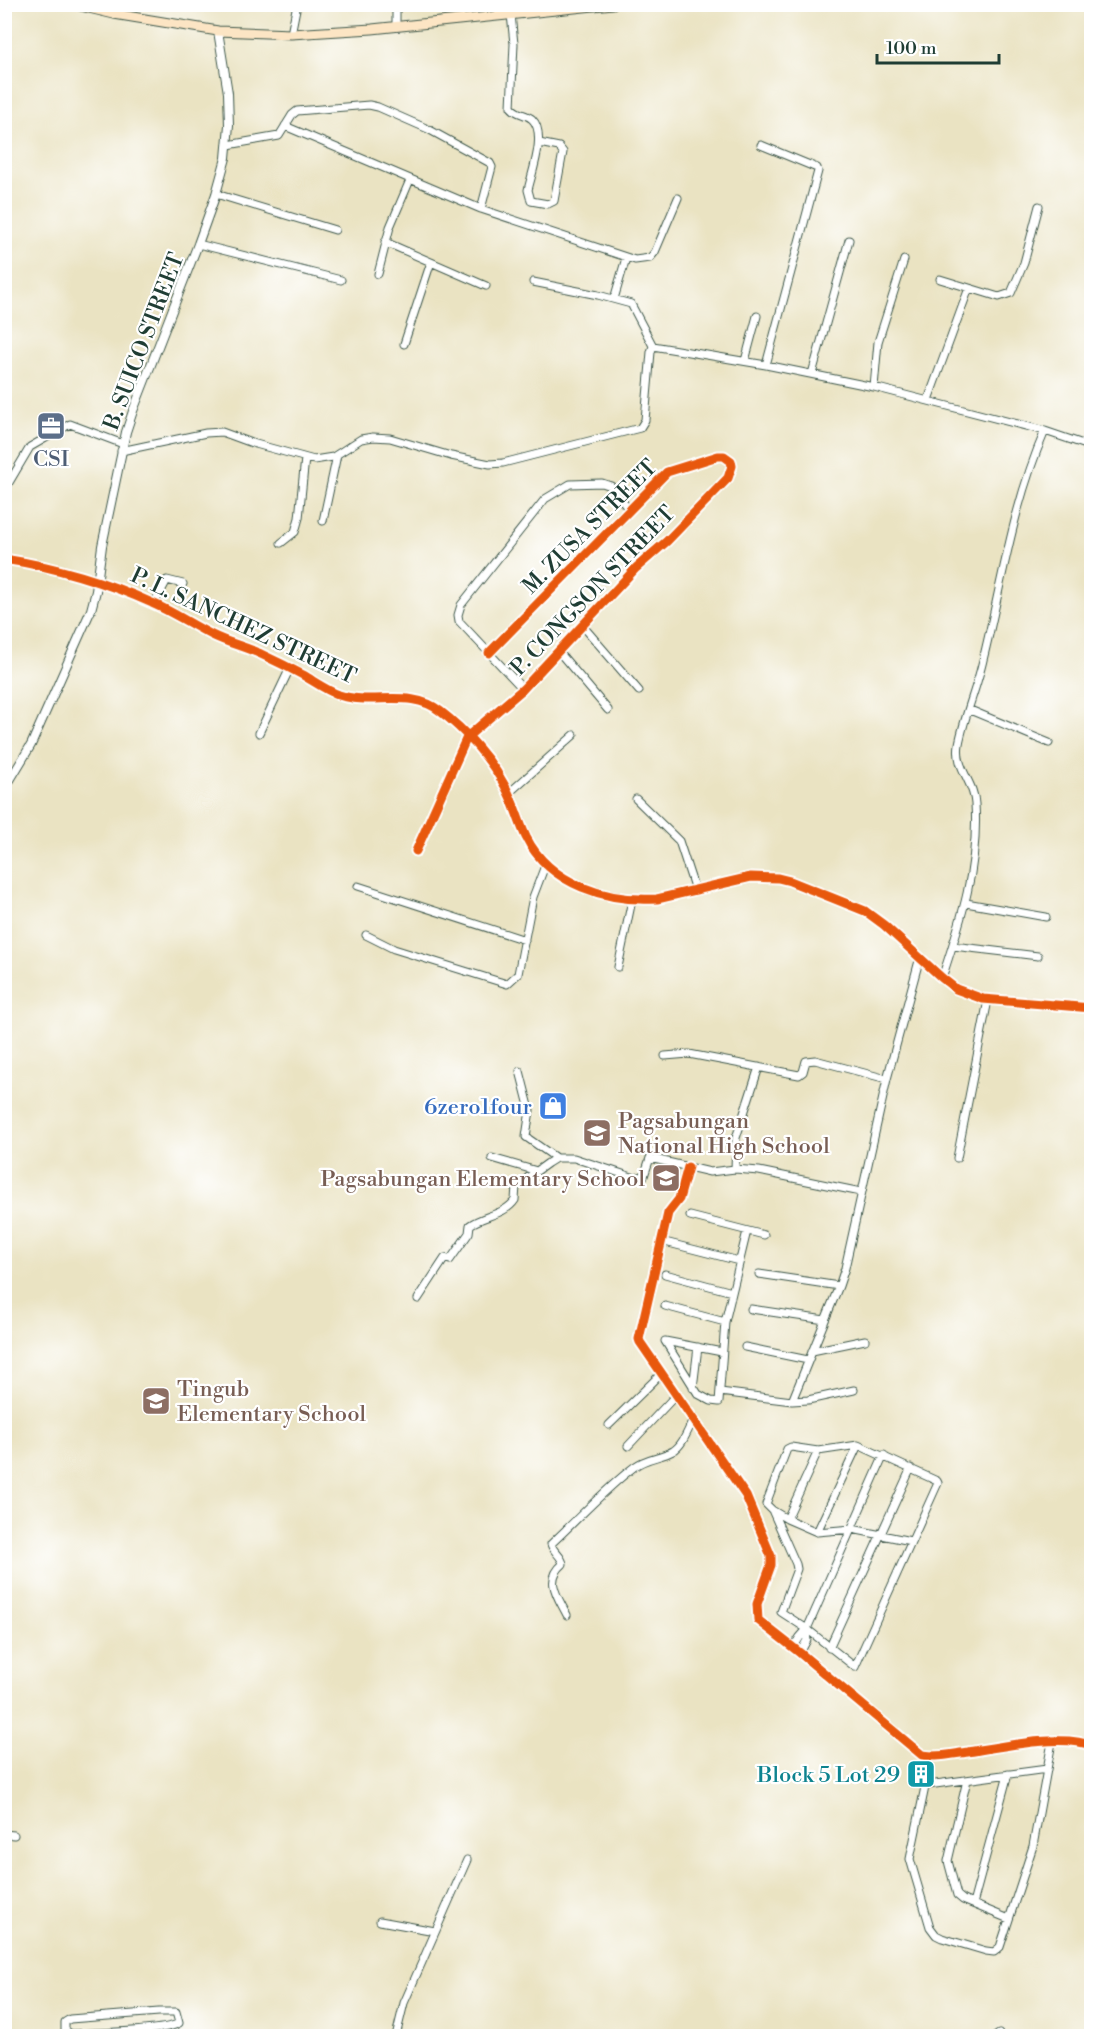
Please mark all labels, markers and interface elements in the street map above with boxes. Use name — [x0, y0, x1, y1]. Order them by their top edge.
scale bar — [877, 27, 998, 65]
text: 100 m — [886, 37, 937, 60]
street label: B. SUICO STREET — [98, 249, 191, 435]
office icon: CSI — [35, 410, 67, 442]
place label: CSI — [33, 446, 70, 473]
street label: M. ZUSA STREET — [517, 454, 663, 600]
street label: P. CONGSON STREET — [505, 501, 681, 682]
street label: P. L. SANCHEZ STREET — [126, 562, 360, 690]
shop icon: 6zero1four — [537, 1090, 569, 1122]
place label: 6zero1four — [424, 1094, 532, 1121]
place label: Pagsabungan National High School — [618, 1108, 830, 1160]
school or university icon: Pagsabungan National High School — [581, 1117, 613, 1149]
school or university icon: Pagsabungan Elementary School — [650, 1162, 682, 1194]
place label: Pagsabungan Elementary School — [320, 1166, 645, 1193]
place label: Tingub Elementary School — [177, 1376, 367, 1428]
school or university icon: Tingub Elementary School — [140, 1385, 172, 1417]
building icon: Block 5 Lot 29 — [905, 1758, 937, 1790]
place label: Block 5 Lot 29 — [756, 1762, 900, 1789]

